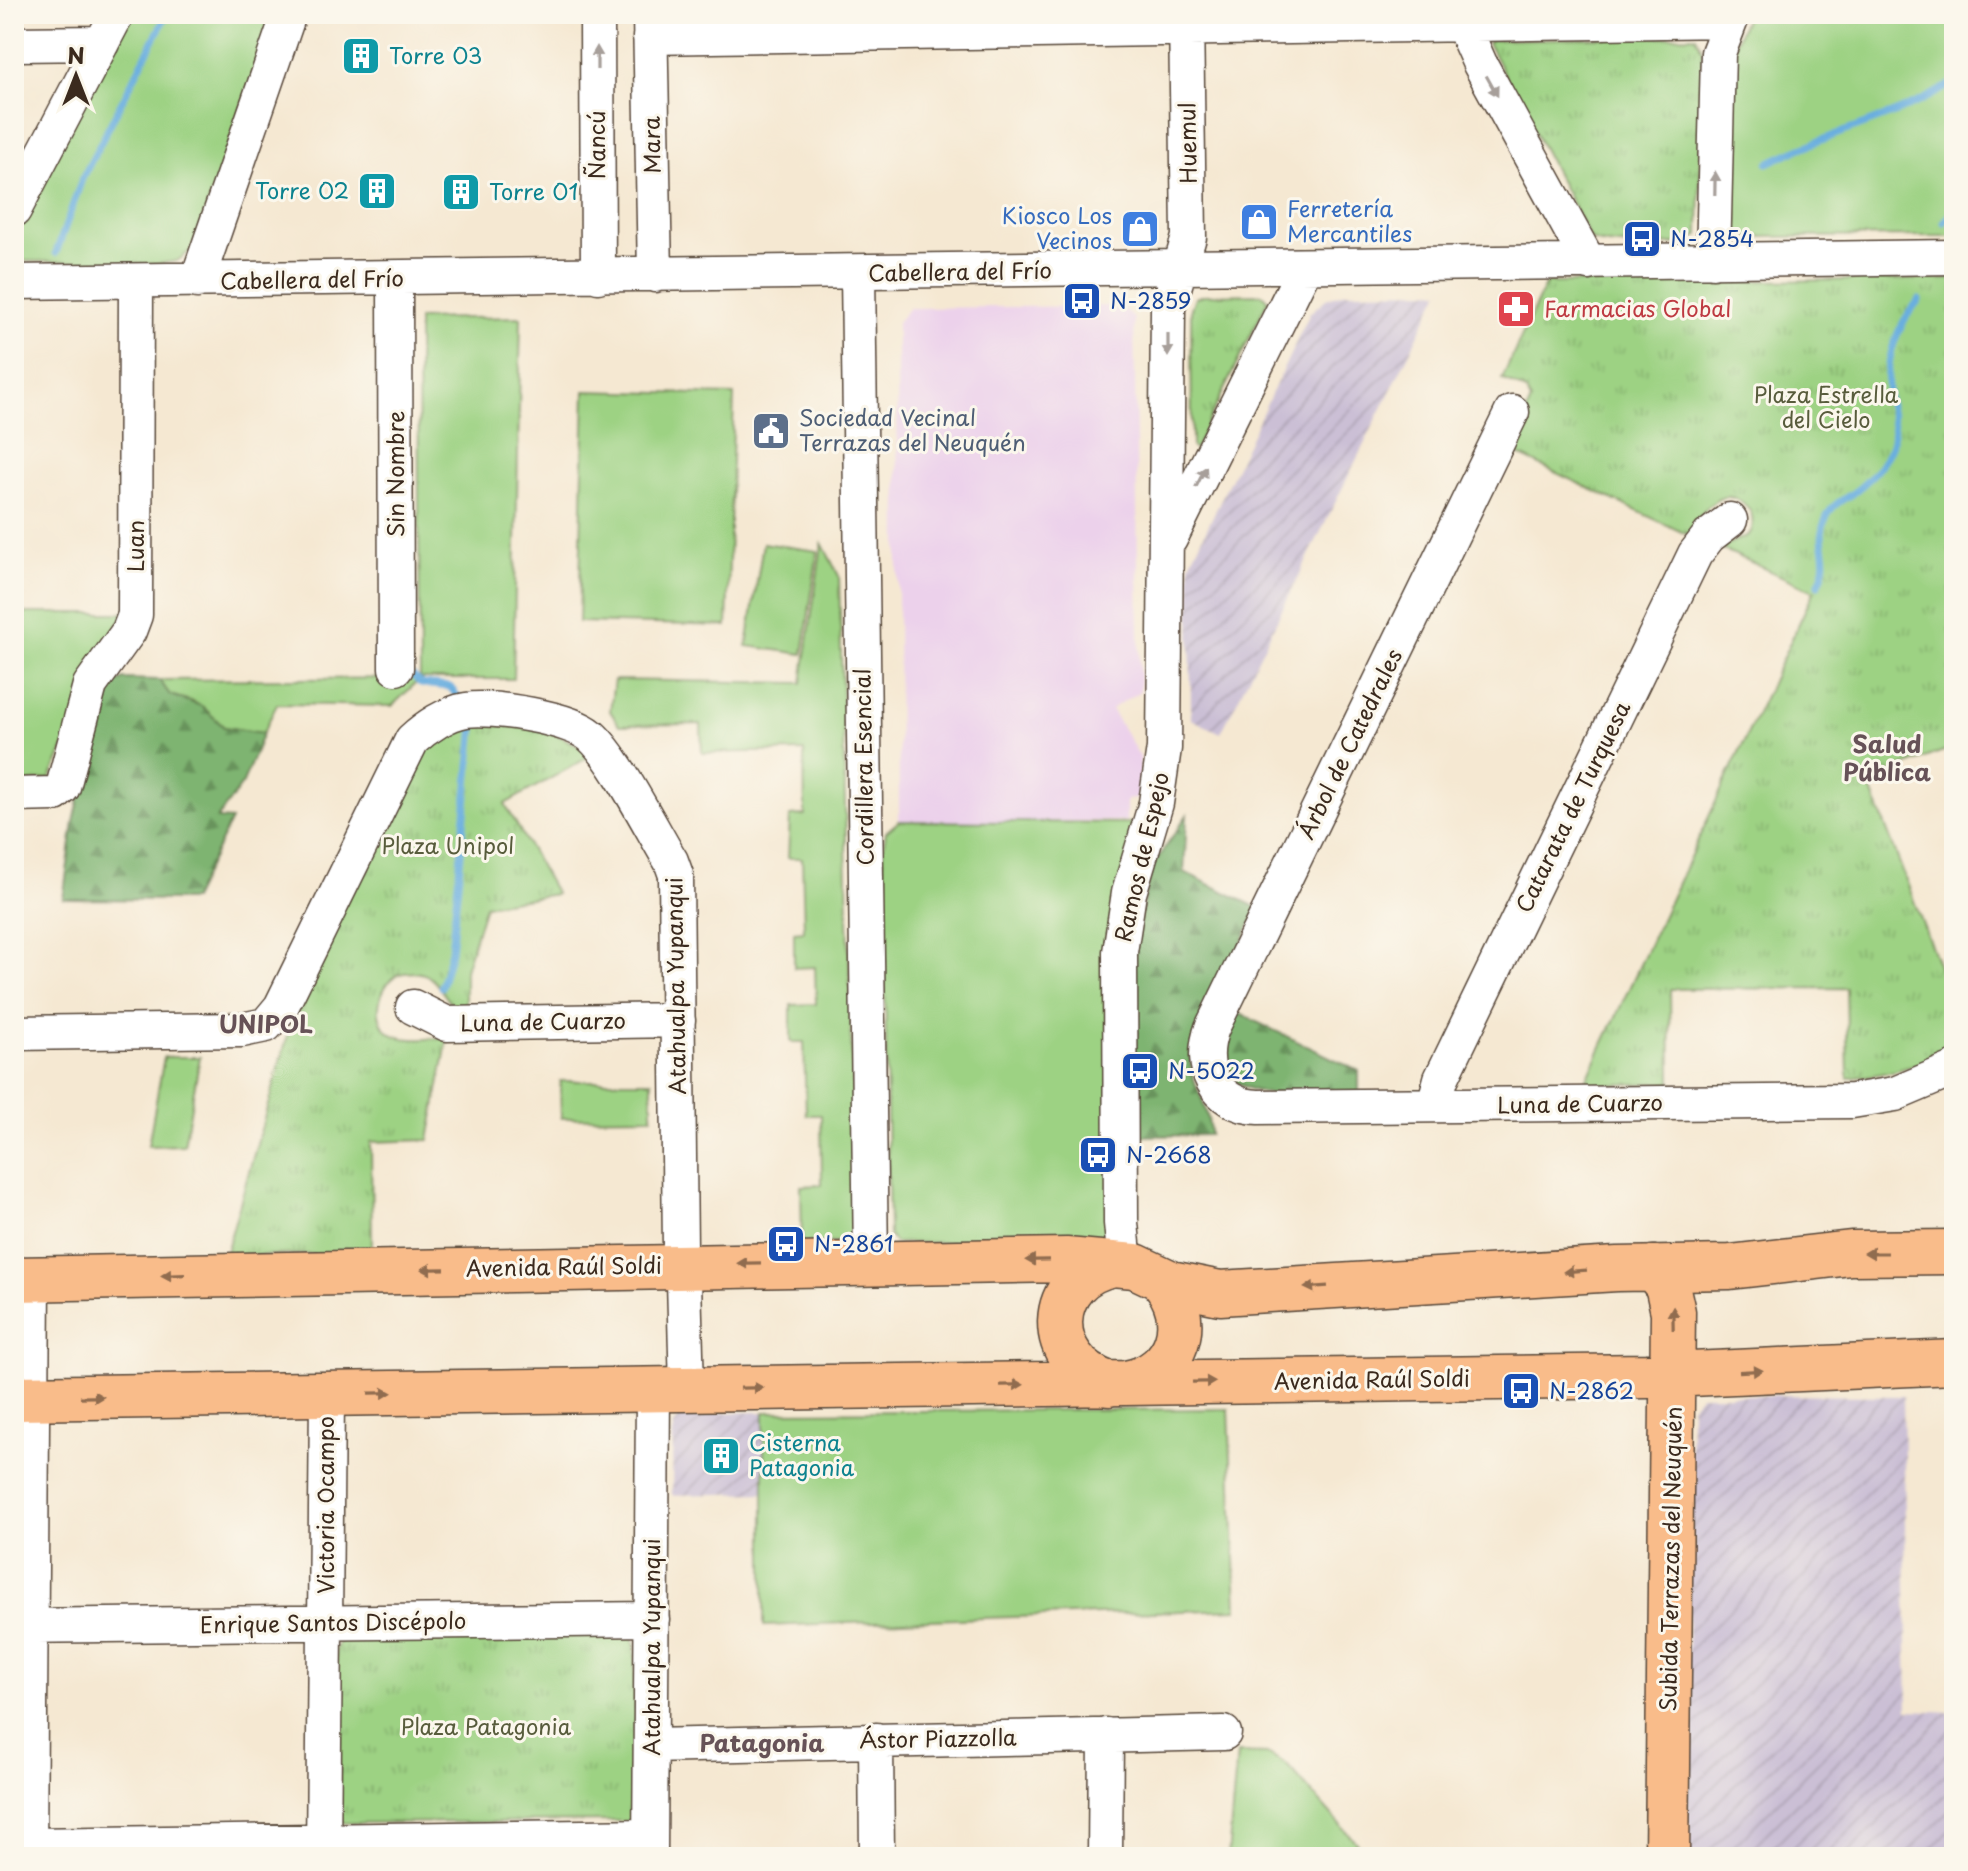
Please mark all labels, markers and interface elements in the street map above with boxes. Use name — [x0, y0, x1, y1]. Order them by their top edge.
building icon: Torre 03 — [340, 35, 382, 77]
north arrow — [36, 36, 116, 116]
text: N — [67, 38, 85, 71]
place label: Torre 03 — [389, 38, 482, 71]
one-way arrow — [591, 45, 603, 70]
one-way arrow — [1485, 75, 1499, 98]
street label: Huemul — [1169, 102, 1204, 184]
street label: Ñancú — [579, 111, 612, 179]
street label: Mara — [633, 116, 667, 174]
building icon: Torre 02 — [356, 170, 398, 212]
one-way arrow — [1708, 170, 1721, 195]
building icon: Torre 01 — [440, 171, 482, 213]
place label: Torre 02 — [255, 173, 349, 206]
place label: Torre 01 — [489, 174, 578, 207]
place label: Ferretería Mercantiles — [1287, 191, 1412, 249]
place label: Kiosco Los Vecinos — [1002, 198, 1112, 256]
shop icon: Ferretería Mercantiles — [1238, 201, 1280, 243]
shop icon: Kiosco Los Vecinos — [1119, 208, 1161, 250]
bus stop icon: N-2854 — [1621, 218, 1663, 260]
place label: N-2854 — [1670, 221, 1754, 254]
street label: Cabellera del Frío — [868, 252, 1052, 289]
street label: Cabellera del Frío — [220, 260, 404, 297]
bus stop icon: N-2859 — [1061, 280, 1103, 322]
place label: N-2859 — [1110, 283, 1192, 316]
pharmacy icon: Farmacias Global — [1495, 288, 1537, 330]
place label: Farmacias Global — [1544, 291, 1731, 324]
one-way arrow — [1162, 333, 1174, 358]
park label: Plaza Estrella del Cielo — [1754, 377, 1899, 435]
place label: Sociedad Vecinal Terrazas del Neuquén — [799, 400, 1026, 458]
public building icon: Sociedad Vecinal Terrazas del Neuquén — [750, 410, 792, 452]
street label: Sin Nombre — [378, 411, 411, 537]
one-way arrow — [1194, 465, 1208, 488]
street label: Luan — [118, 520, 151, 572]
street label: Árbol de Catedrales — [1288, 643, 1409, 844]
street label: Cordillera Esencial — [844, 668, 881, 866]
street label: Catarata de Turquesa — [1506, 695, 1637, 918]
district label: Salud Pública — [1843, 725, 1931, 789]
street label: Ramos de Espejo — [1105, 768, 1176, 945]
park label: Plaza Unipol — [382, 828, 514, 861]
street label: Atahualpa Yupanqui — [656, 877, 693, 1095]
street label: Luna de Cuarzo — [460, 1003, 626, 1038]
district label: UNIPOL — [219, 1005, 313, 1041]
bus stop icon: N-5022 — [1119, 1050, 1161, 1092]
place label: N-5022 — [1168, 1053, 1255, 1086]
street label: Luna de Cuarzo — [1497, 1085, 1663, 1120]
bus stop icon: N-2668 — [1077, 1134, 1119, 1176]
place label: N-2668 — [1126, 1137, 1212, 1170]
bus stop icon: N-2861 — [765, 1223, 807, 1265]
place label: N-2861 — [814, 1226, 894, 1259]
street label: Avenida Raúl Soldi — [466, 1247, 662, 1284]
one-way arrow — [1863, 1247, 1888, 1259]
one-way arrow — [1024, 1254, 1049, 1266]
one-way arrow — [736, 1257, 761, 1270]
one-way arrow — [420, 1263, 445, 1275]
one-way arrow — [1562, 1265, 1587, 1278]
one-way arrow — [160, 1269, 185, 1282]
one-way arrow — [1303, 1281, 1328, 1294]
one-way arrow — [1666, 1305, 1679, 1330]
street label: Avenida Raúl Soldi — [1274, 1360, 1470, 1397]
one-way arrow — [1739, 1365, 1764, 1378]
bus stop icon: N-2862 — [1500, 1370, 1542, 1412]
place label: N-2862 — [1549, 1373, 1634, 1406]
one-way arrow — [1192, 1376, 1217, 1388]
one-way arrow — [1000, 1379, 1025, 1391]
one-way arrow — [740, 1382, 765, 1394]
one-way arrow — [368, 1387, 393, 1399]
one-way arrow — [80, 1391, 105, 1403]
street label: Subida Terrazas del Neuquén — [1650, 1406, 1689, 1712]
street label: Victoria Ocampo — [308, 1416, 341, 1594]
place label: Cisterna Patagonia — [749, 1425, 855, 1483]
building icon: Cisterna Patagonia — [700, 1435, 742, 1477]
street label: Atahualpa Yupanqui — [634, 1538, 667, 1756]
street label: Enrique Santos Discépolo — [200, 1603, 466, 1640]
park label: Plaza Patagonia — [401, 1709, 572, 1742]
street label: Ástor Piazzolla — [859, 1720, 1017, 1755]
district label: Patagonia — [699, 1724, 825, 1760]

